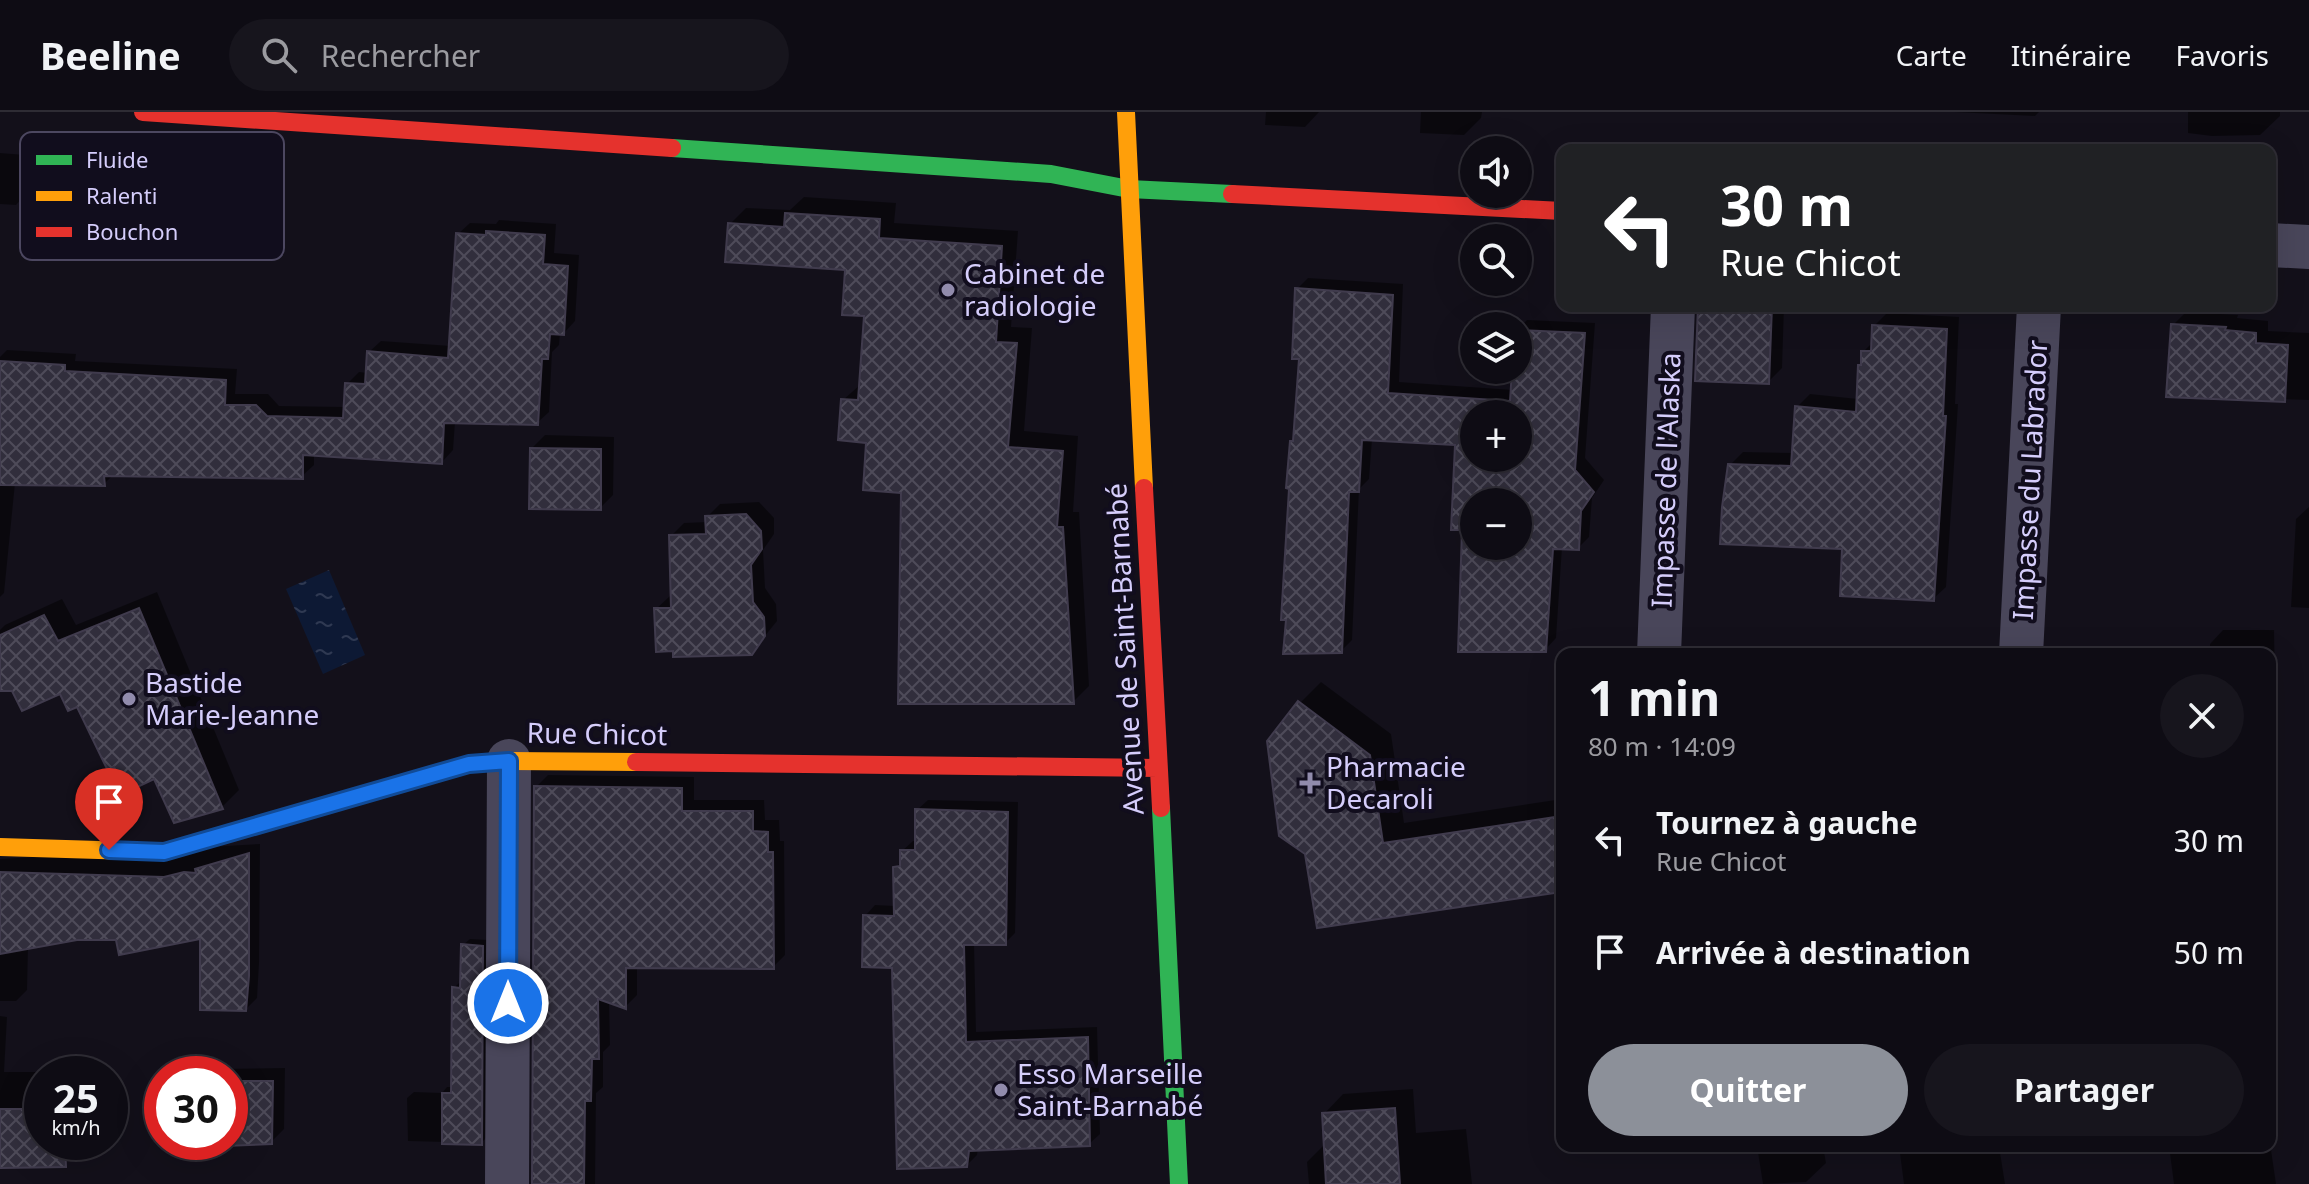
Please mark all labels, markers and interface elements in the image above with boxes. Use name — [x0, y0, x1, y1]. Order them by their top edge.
search box — [229, 19, 789, 91]
text: Beeline — [40, 29, 181, 81]
icon: search — [257, 33, 301, 77]
text: Rechercher — [321, 35, 480, 76]
text: Carte — [1896, 36, 1967, 74]
text: Itinéraire — [2011, 36, 2131, 74]
text: Favoris — [2175, 36, 2269, 74]
legend — [20, 132, 284, 260]
map controls — [1460, 136, 1532, 560]
button: sound — [1460, 136, 1532, 208]
text: Fluide — [86, 144, 148, 174]
text: 30 m — [1720, 166, 1853, 242]
icon: left — [1588, 176, 1692, 280]
text: Ralenti — [86, 180, 157, 210]
text: Bouchon — [86, 216, 178, 246]
button: search — [1460, 224, 1532, 296]
text: Rue Chicot — [1720, 238, 1901, 287]
place label: Cabinet de radiologie — [964, 254, 1105, 324]
marker: Cabinet de radiologie — [939, 281, 957, 299]
button: layers — [1460, 312, 1532, 384]
street label: Impasse du Labrador — [2003, 339, 2055, 621]
street label: Impasse de l'Alaska — [1642, 352, 1688, 608]
button: + — [1460, 400, 1532, 472]
street label: Avenue de Saint-Barnabé — [1096, 482, 1152, 816]
button: − — [1460, 488, 1532, 560]
place label: Bastide Marie-Jeanne — [145, 663, 319, 733]
text: 1 min — [1588, 665, 1720, 730]
button: close — [2160, 674, 2244, 758]
marker: Bastide Marie-Jeanne — [120, 690, 138, 708]
street label: Rue Chicot — [526, 713, 668, 753]
text: 80 m · 14:09 — [1588, 728, 1736, 764]
place label: Pharmacie Decaroli — [1326, 747, 1466, 817]
pin — [75, 768, 143, 850]
marker: Pharmacie Decaroli — [1301, 774, 1319, 792]
icon: arrive — [87, 780, 131, 824]
text: Tournez à gauche — [1656, 802, 1918, 843]
icon: left — [1588, 818, 1632, 862]
text: 30 m — [2174, 820, 2244, 861]
text: Rue Chicot — [1656, 843, 1786, 879]
icon: arrive — [1588, 930, 1632, 974]
text: Arrivée à destination — [1656, 932, 1971, 973]
text: 50 m — [2174, 932, 2244, 973]
position arrow — [466, 961, 550, 1045]
button: Quitter — [1588, 1044, 1908, 1136]
button: Partager — [1924, 1044, 2244, 1136]
place label: Esso Marseille Saint-Barnabé — [1017, 1054, 1203, 1124]
speed limit sign: 30 — [144, 1056, 248, 1160]
text: 25 — [53, 1070, 99, 1125]
marker: Esso Marseille Saint-Barnabé — [992, 1081, 1010, 1099]
text: km/h — [51, 1114, 101, 1141]

